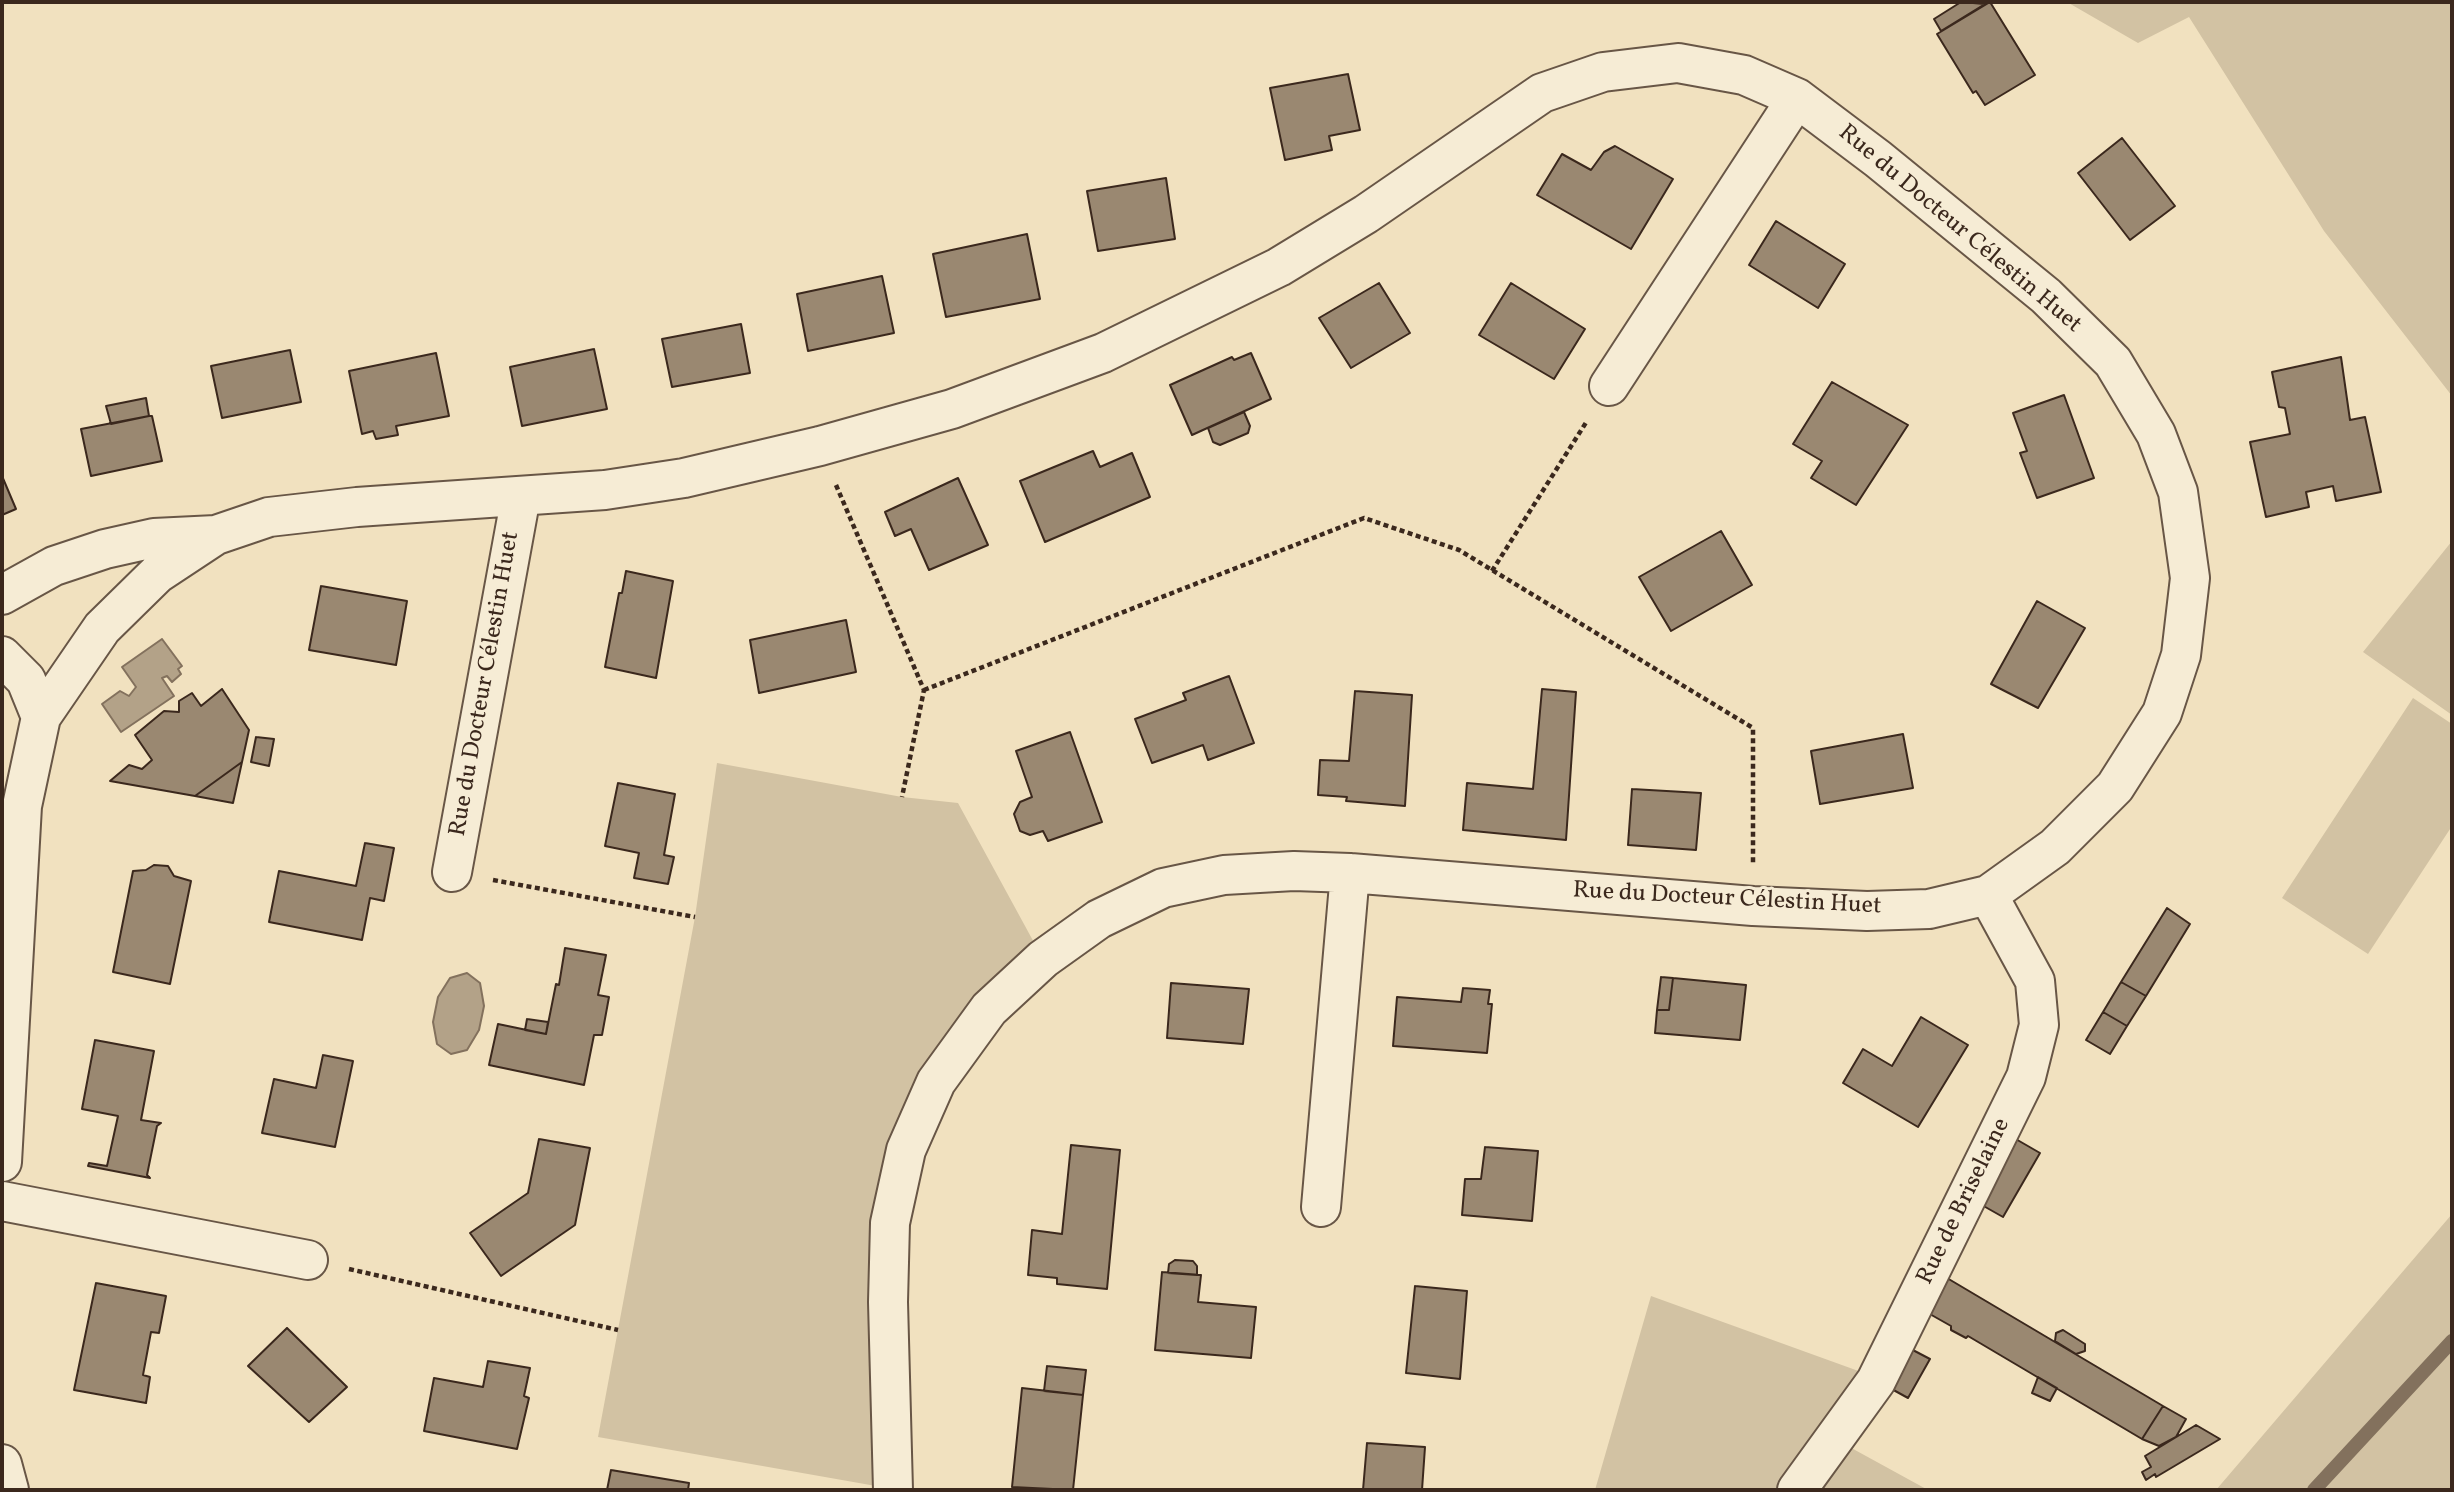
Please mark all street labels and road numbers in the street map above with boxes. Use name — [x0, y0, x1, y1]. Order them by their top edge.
street label: Rue du Docteur Célestin Huet — [1831, 120, 2087, 340]
street label: Rue du Docteur Célestin Huet — [445, 529, 527, 839]
street label: Rue du Docteur Célestin Huet — [1572, 878, 1882, 922]
street label: Rue de Briselaine — [1912, 1114, 2018, 1290]

